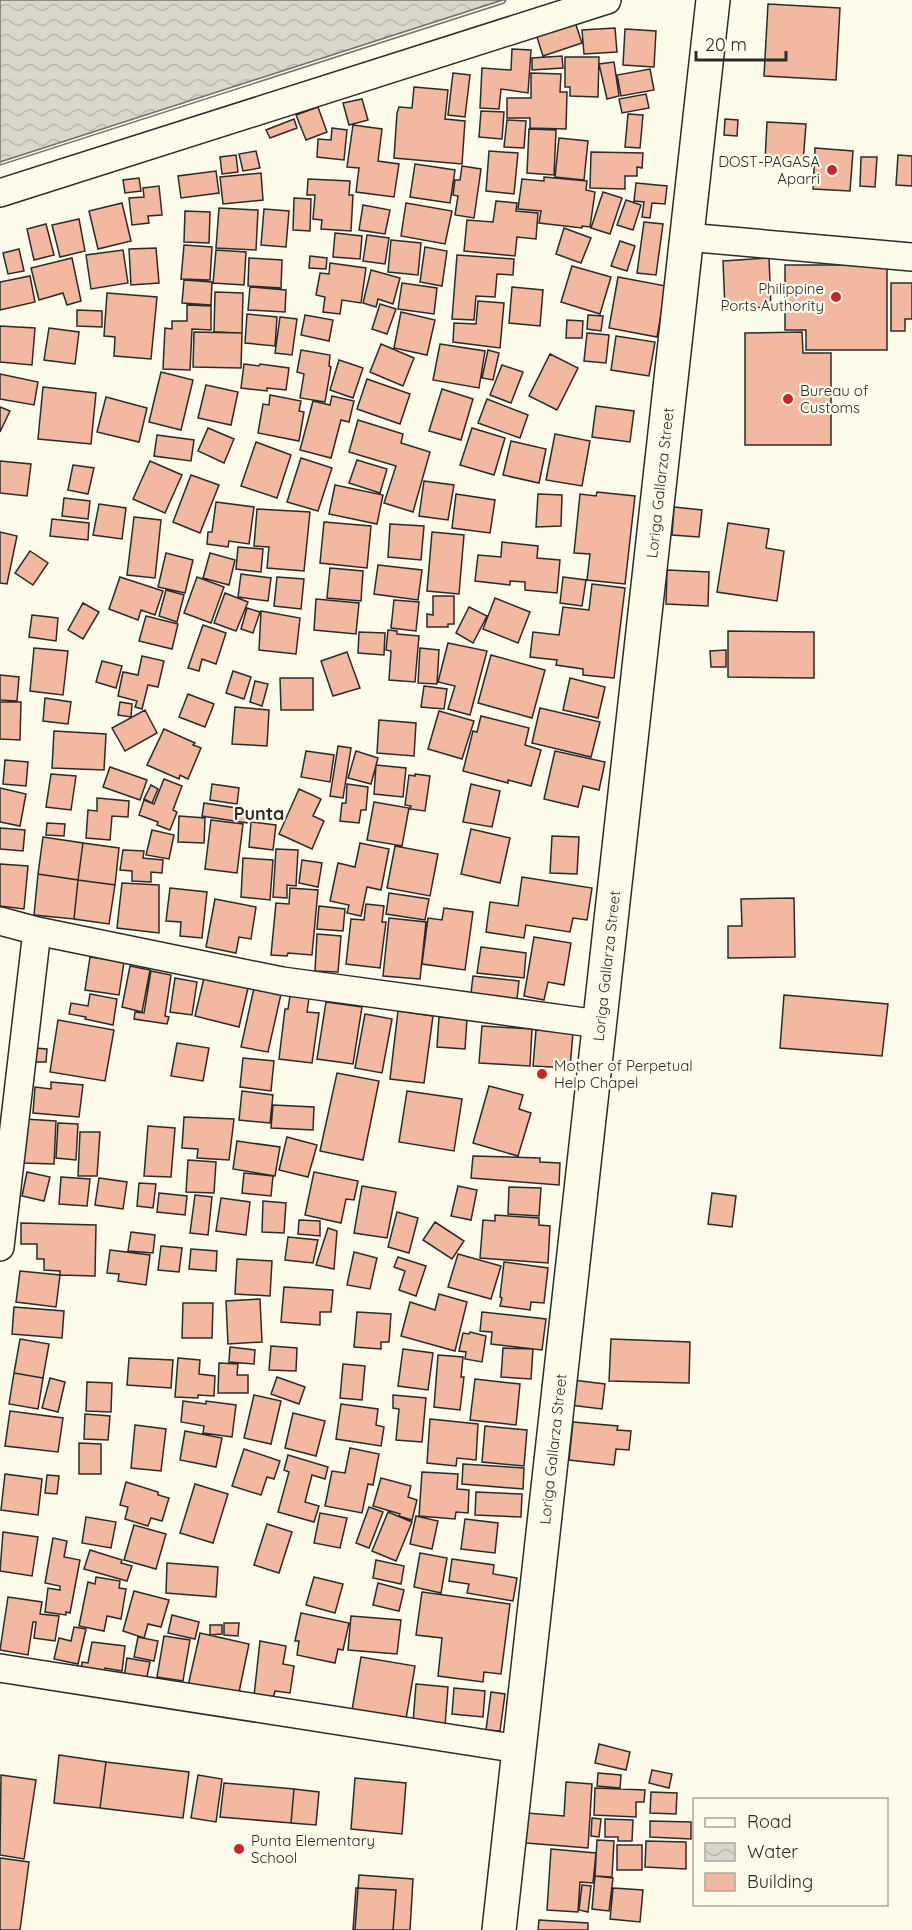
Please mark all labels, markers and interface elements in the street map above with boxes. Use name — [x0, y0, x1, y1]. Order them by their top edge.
scale bar — [696, 24, 786, 62]
text: 20 m — [705, 33, 747, 56]
place label: DOST-PAGASA Aparri — [718, 152, 820, 188]
marker: DOST-PAGASA Aparri — [825, 163, 839, 177]
place label: Philippine Ports Authority — [721, 279, 824, 315]
marker: Philippine Ports Authority — [829, 290, 843, 304]
place label: Bureau of Customs — [800, 381, 869, 417]
marker: Bureau of Customs — [781, 392, 795, 406]
street label: Loriga Gallarza Street — [642, 407, 677, 559]
district label: Punta — [234, 802, 284, 825]
street label: Loriga Gallarza Street — [588, 890, 624, 1042]
place label: Mother of Perpetual Help Chapel — [554, 1056, 693, 1092]
marker: Mother of Perpetual Help Chapel — [535, 1067, 549, 1081]
street label: Loriga Gallarza Street — [535, 1373, 570, 1525]
legend — [693, 1798, 888, 1906]
text: Road — [747, 1810, 792, 1833]
place label: Punta Elementary School — [251, 1831, 375, 1867]
text: Water — [747, 1840, 798, 1863]
marker: Punta Elementary School — [232, 1842, 246, 1856]
text: Building — [747, 1870, 813, 1893]

